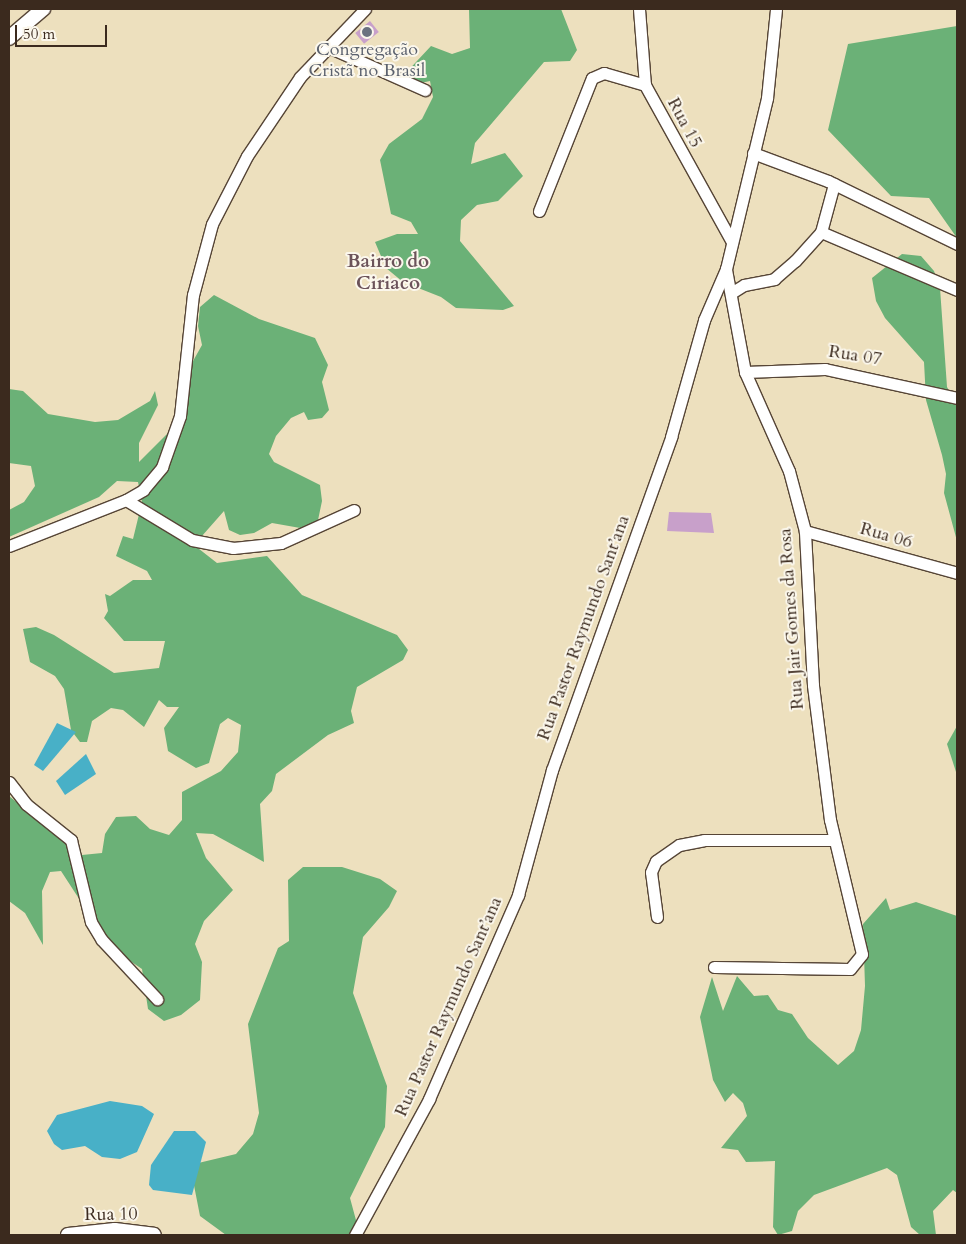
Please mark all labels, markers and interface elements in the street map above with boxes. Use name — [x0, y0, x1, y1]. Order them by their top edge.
scale bar — [18, 15, 110, 47]
text: 50 m — [23, 24, 55, 44]
marker: Congregação Cristã no Brasil — [361, 26, 373, 38]
place label: Congregação Cristã no Brasil — [309, 40, 425, 82]
street label: Rua 15 — [662, 94, 706, 152]
district label: Bairro do Ciriaco — [347, 251, 429, 295]
street label: Rua 07 — [827, 341, 883, 371]
street label: Rua Pastor Raymundo Sant’ana — [533, 513, 635, 743]
street label: Rua 06 — [857, 518, 915, 554]
street label: Rua Jair Gomes da Rosa — [775, 528, 809, 710]
street label: Rua Pastor Raymundo Sant’ana — [391, 894, 507, 1120]
street label: Rua 10 — [84, 1204, 138, 1226]

